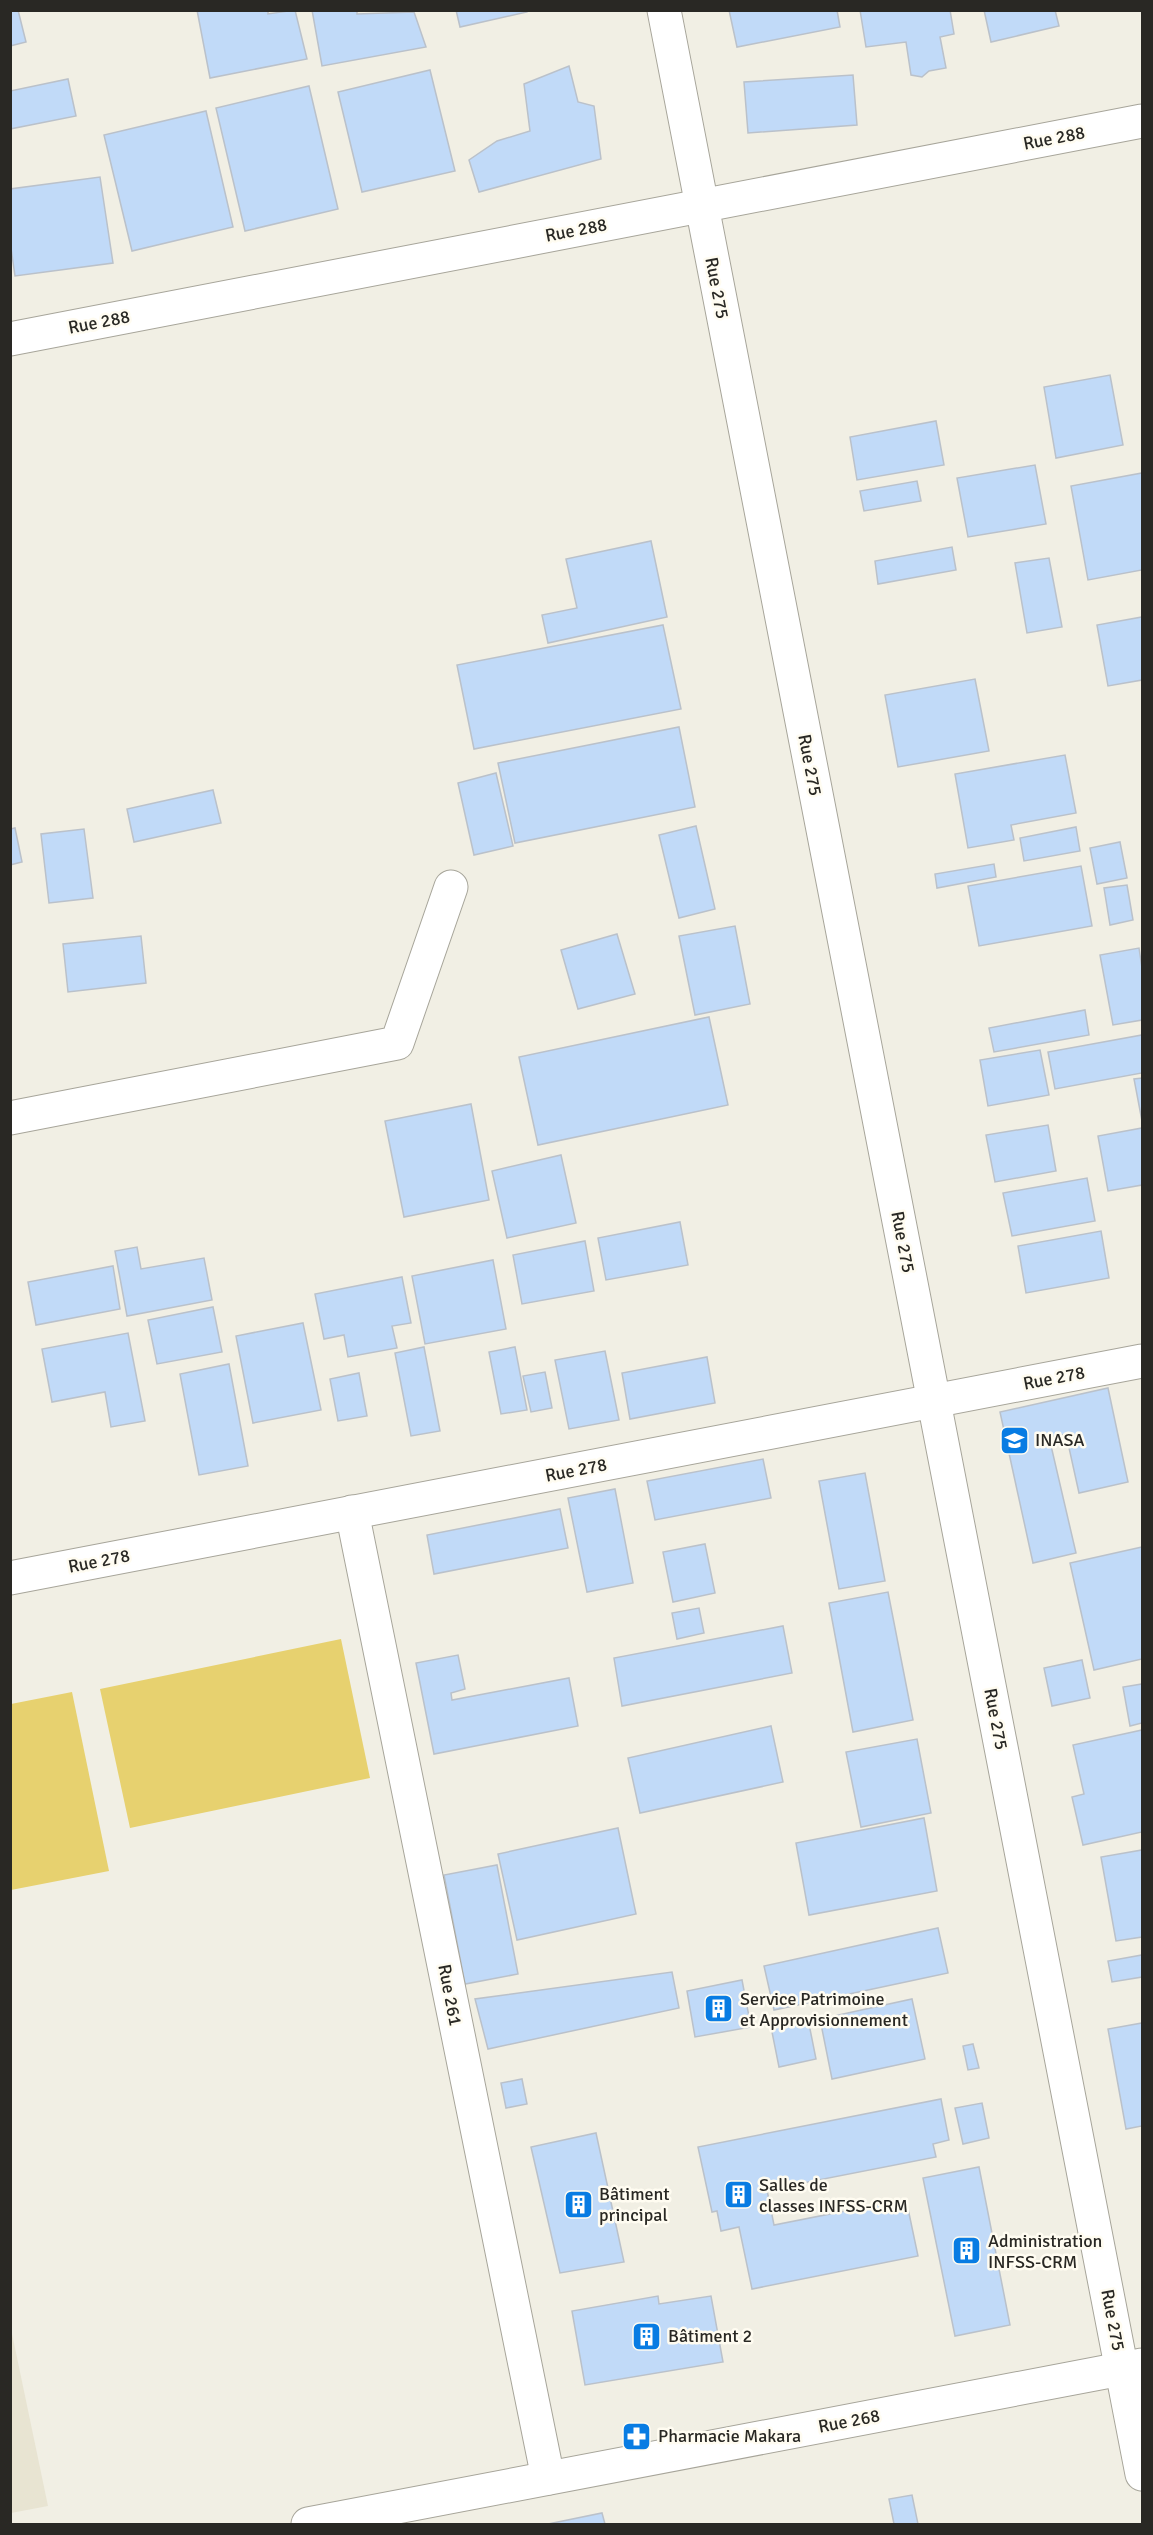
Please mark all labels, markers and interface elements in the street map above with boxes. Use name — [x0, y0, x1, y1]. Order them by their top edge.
street label: Rue 288 — [1021, 121, 1087, 155]
street label: Rue 288 — [543, 213, 609, 247]
street label: Rue 275 — [700, 255, 734, 321]
street label: Rue 288 — [66, 305, 132, 339]
street label: Rue 275 — [793, 732, 827, 798]
street label: Rue 275 — [886, 1209, 920, 1275]
street label: Rue 278 — [1021, 1361, 1087, 1395]
school or university icon: INASA — [998, 1424, 1030, 1456]
place label: INASA — [1035, 1429, 1085, 1451]
street label: Rue 278 — [543, 1453, 609, 1487]
street label: Rue 278 — [66, 1544, 132, 1578]
street label: Rue 275 — [979, 1686, 1013, 1752]
street label: Rue 261 — [433, 1962, 467, 2028]
place label: Service Patrimoine et Approvisionnement — [740, 1988, 908, 2031]
building icon: Service Patrimoine et Approvisionnement — [703, 1993, 735, 2025]
place label: Salles de classes INFSS-CRM — [759, 2174, 908, 2217]
building icon: Salles de classes INFSS-CRM — [722, 2179, 754, 2211]
place label: Bâtiment principal — [599, 2183, 670, 2226]
building icon: Bâtiment principal — [562, 2188, 594, 2220]
place label: Administration INFSS-CRM — [988, 2230, 1102, 2273]
building icon: Administration INFSS-CRM — [951, 2235, 983, 2267]
street label: Rue 275 — [1096, 2287, 1130, 2353]
building icon: Bâtiment 2 — [631, 2320, 663, 2352]
place label: Bâtiment 2 — [668, 2325, 752, 2347]
street label: Rue 268 — [816, 2404, 882, 2438]
pharmacy icon: Pharmacie Makara — [621, 2420, 653, 2452]
place label: Pharmacie Makara — [658, 2425, 801, 2447]

